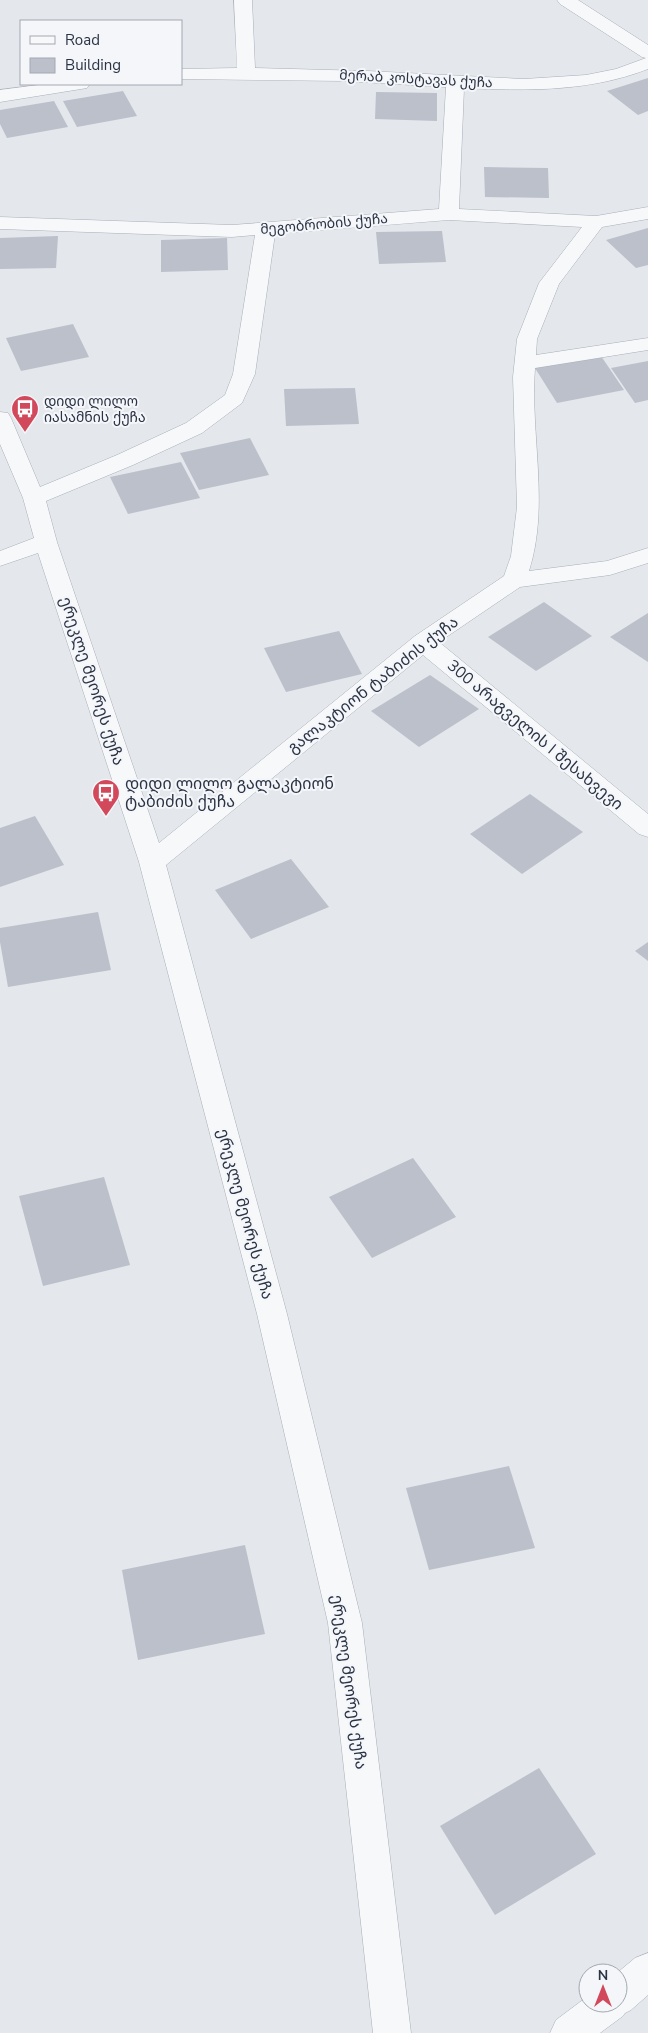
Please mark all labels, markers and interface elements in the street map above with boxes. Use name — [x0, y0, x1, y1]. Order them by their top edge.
legend — [20, 20, 182, 85]
text: Road — [65, 30, 100, 50]
text: Building — [65, 55, 121, 75]
street label: მერაბ კოსტავას ქუჩა — [339, 65, 493, 93]
street label: მეგობრობის ქუჩა — [259, 209, 389, 239]
place label: დიდი ლილო იასამნის ქუჩა — [44, 392, 146, 427]
bus stop icon: დიდი ლილო იასამნის ქუჩა — [10, 394, 40, 433]
street label: ერეკლე მეორეს ქუჩა — [54, 594, 130, 768]
street label: გალაკტიონ ტაბიძის ქუჩა — [283, 611, 463, 759]
street label: 300 არაგველის I შესახვევი — [442, 655, 628, 815]
place label: დიდი ლილო გალაკტიონ ტაბიძის ქუჩა — [125, 773, 334, 813]
bus stop icon: დიდი ლილო გალაკტიონ ტაბიძის ქუჩა — [91, 778, 121, 817]
street label: ერეკლე მეორეს ქუჩა — [212, 1126, 278, 1302]
street label: ერეკლე მეორეს ქუჩა — [326, 1593, 372, 1771]
north arrow — [578, 1963, 628, 2013]
text: N — [598, 1966, 608, 1985]

